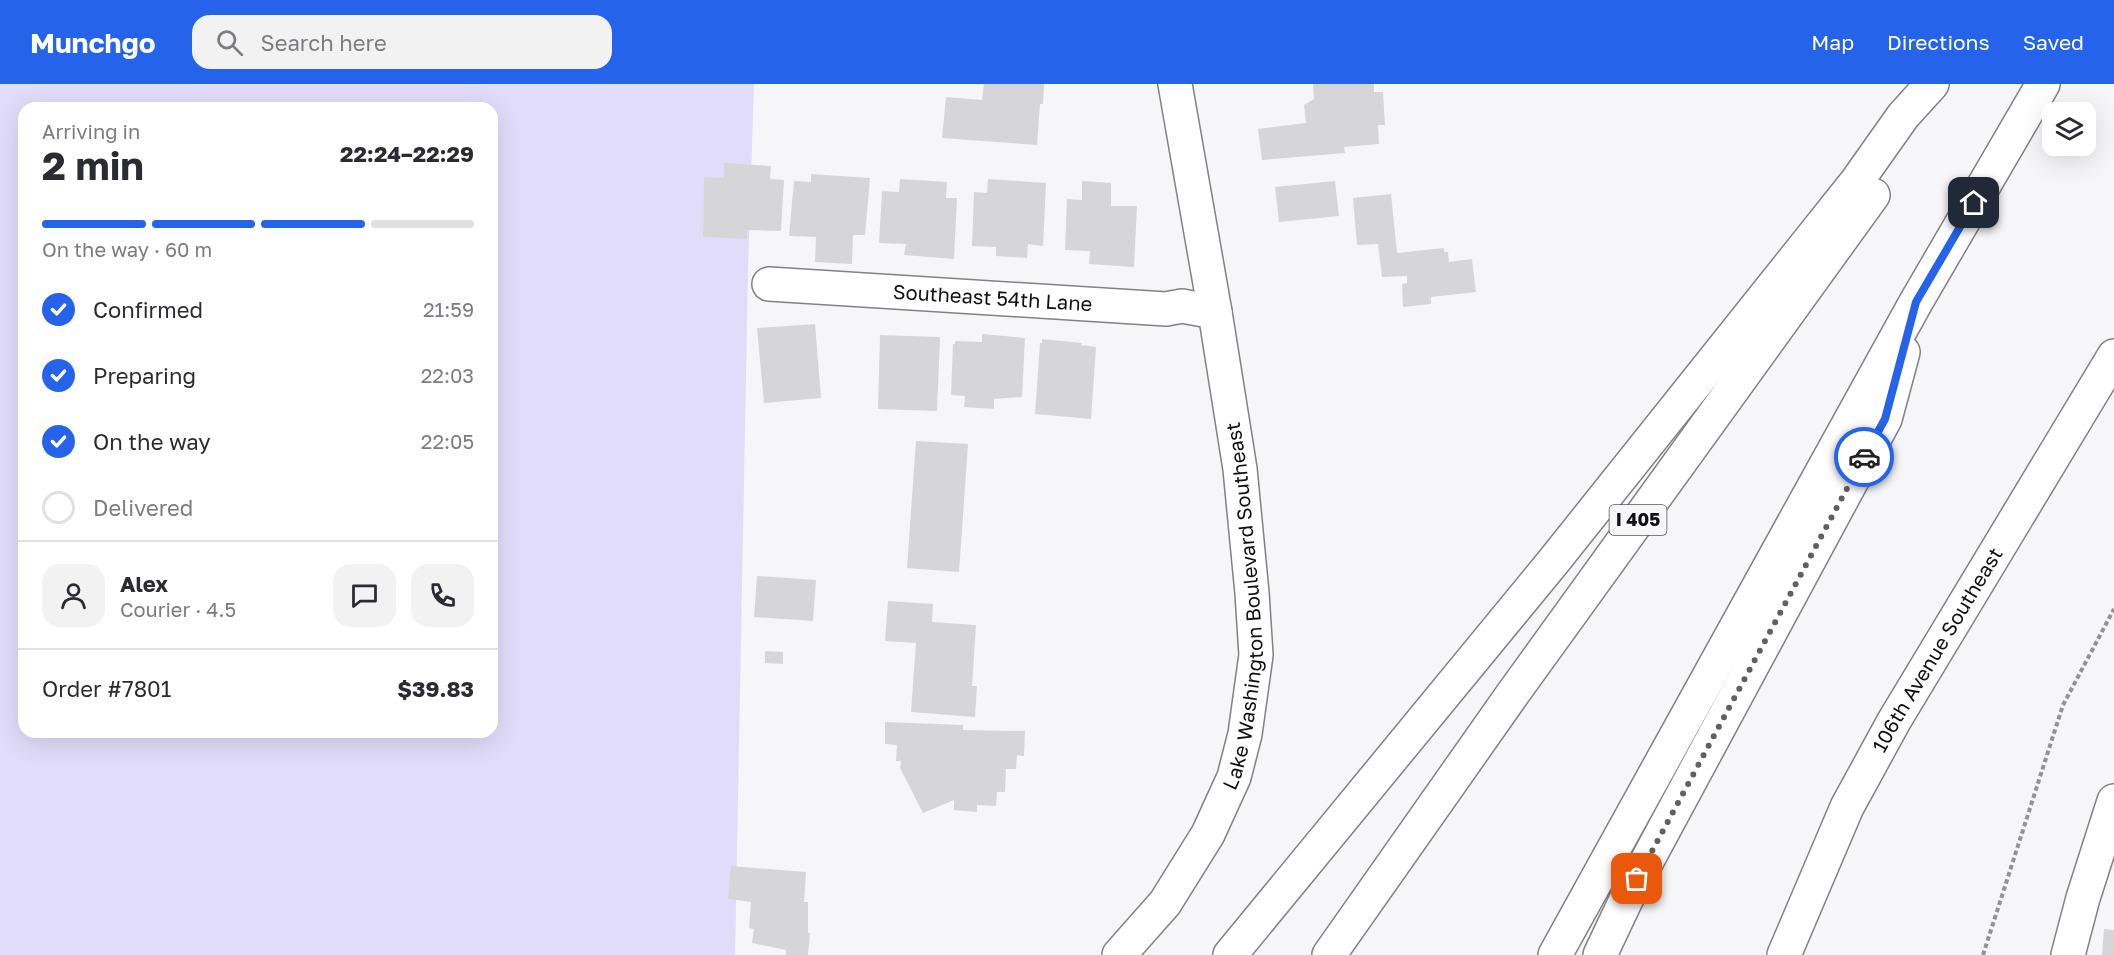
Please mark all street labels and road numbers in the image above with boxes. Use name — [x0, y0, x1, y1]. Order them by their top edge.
street label: Southeast 54th Lane — [892, 279, 1093, 315]
street label: Lake Washington Boulevard Southeast — [1217, 421, 1267, 793]
road number: I 405 — [1610, 505, 1666, 535]
street label: 106th Avenue Southeast — [1866, 543, 2007, 756]

